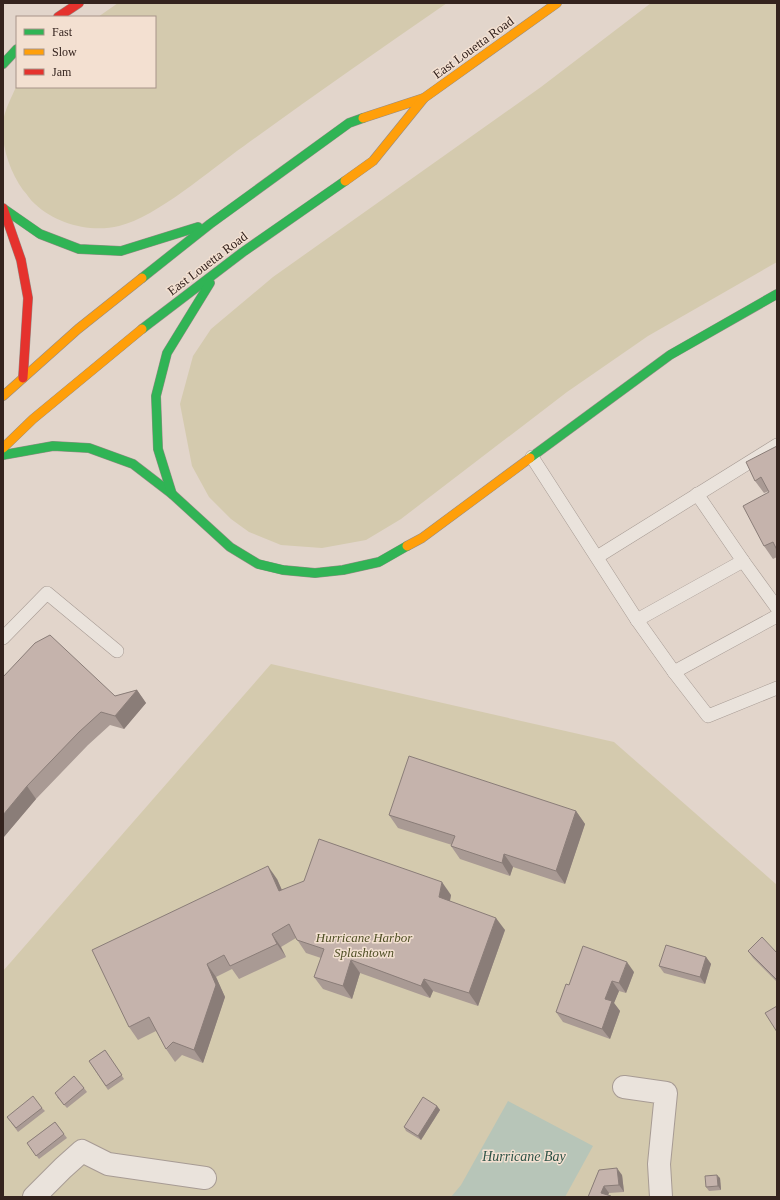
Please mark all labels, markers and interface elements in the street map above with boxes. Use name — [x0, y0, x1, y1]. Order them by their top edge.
street label: East Louetta Road — [430, 13, 517, 82]
legend — [16, 16, 156, 88]
text: Fast — [52, 25, 73, 39]
text: Slow — [52, 45, 77, 59]
text: Jam — [52, 65, 72, 79]
street label: East Louetta Road — [164, 228, 251, 298]
park label: Hurricane Harbor Splashtown — [315, 930, 413, 960]
water label: Hurricane Bay — [481, 1149, 567, 1164]

